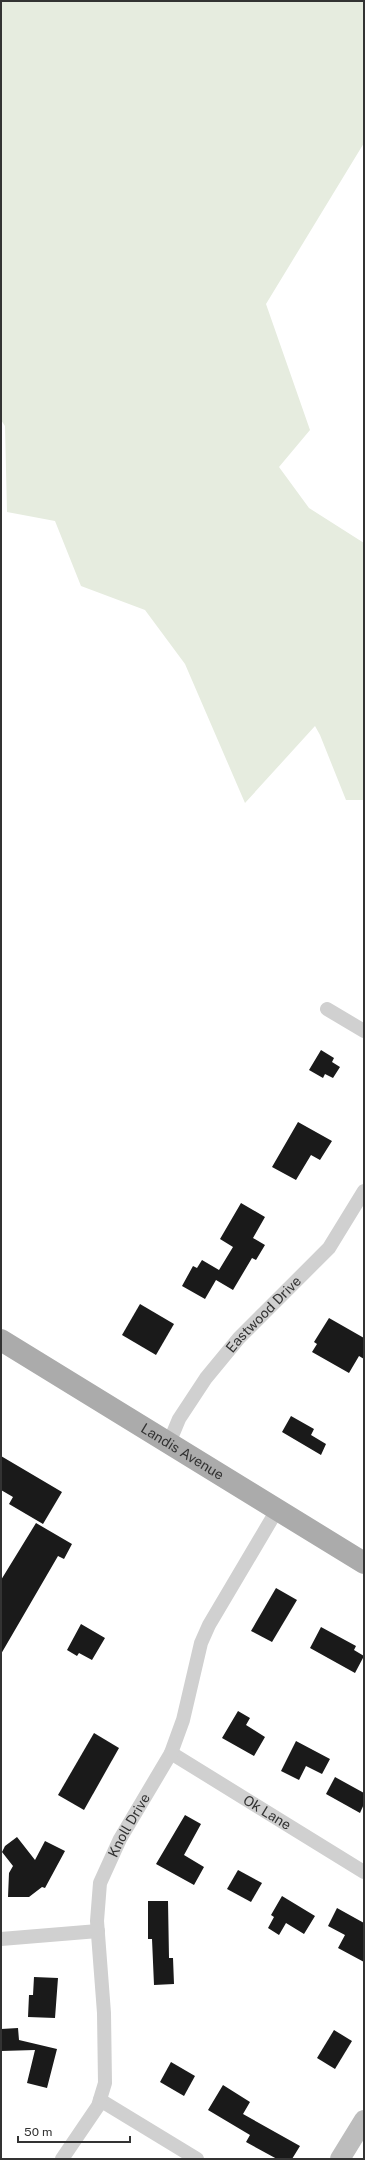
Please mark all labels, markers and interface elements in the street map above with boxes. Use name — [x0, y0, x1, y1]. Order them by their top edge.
street label: Eastwood Drive — [222, 1273, 304, 1356]
street label: Landis Avenue — [138, 1420, 227, 1483]
street label: Knoll Drive — [105, 1791, 153, 1860]
street label: Ok Lane — [240, 1792, 294, 1833]
scale bar — [18, 2118, 130, 2144]
text: 50 m — [24, 2125, 52, 2139]

